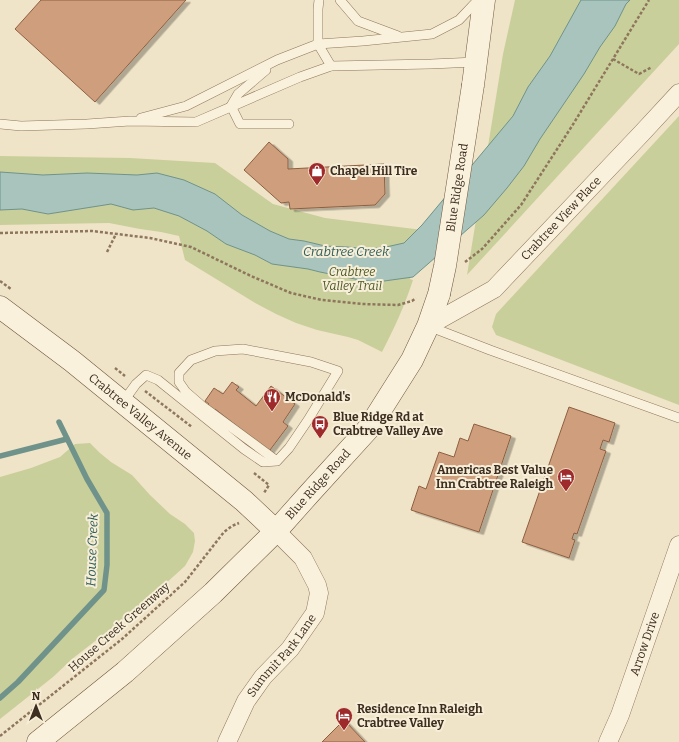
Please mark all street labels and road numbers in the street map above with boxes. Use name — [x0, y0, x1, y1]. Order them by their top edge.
street label: Blue Ridge Road — [443, 142, 471, 233]
street label: Crabtree View Place — [518, 174, 604, 263]
street label: Crabtree Valley Avenue — [86, 370, 195, 463]
street label: Blue Ridge Road — [283, 446, 353, 522]
street label: House Creek Greenway — [66, 579, 173, 675]
street label: Arrow Drive — [627, 610, 662, 678]
street label: Summit Park Lane — [244, 611, 319, 700]

